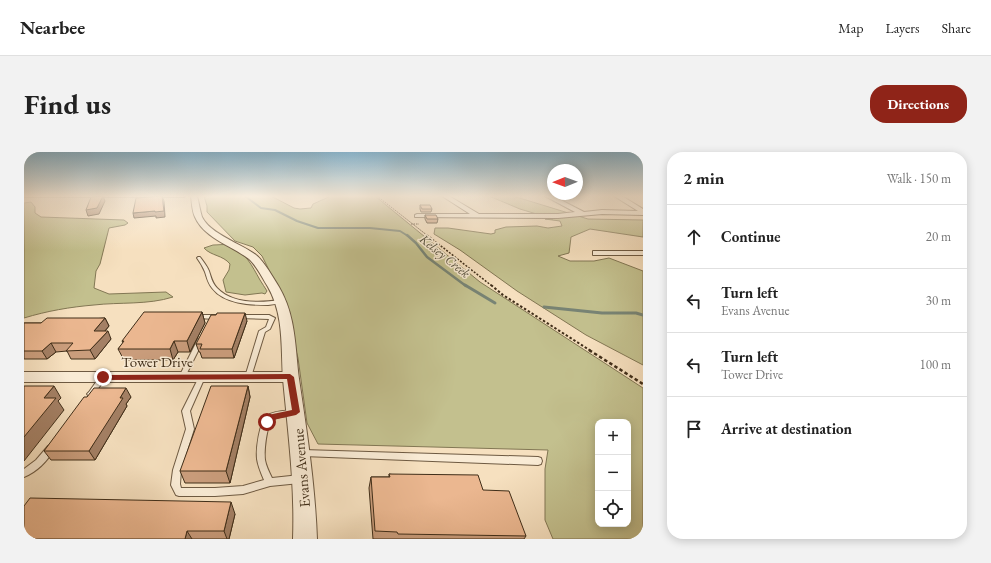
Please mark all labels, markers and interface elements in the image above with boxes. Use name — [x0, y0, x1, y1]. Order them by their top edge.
text: Nearbee — [20, 15, 85, 40]
text: Map — [838, 19, 863, 37]
text: Layers — [885, 19, 920, 37]
text: Share — [942, 19, 971, 37]
button: Directions — [870, 85, 967, 123]
text: Find us — [24, 86, 111, 122]
north arrow — [547, 164, 583, 200]
text: 2 min — [683, 167, 724, 189]
text: Walk · 150 m — [887, 170, 951, 187]
icon: ahead — [683, 226, 705, 248]
text: Continue — [721, 227, 781, 246]
text: 20 m — [926, 228, 951, 245]
water label: Kelsey Creek — [415, 230, 474, 282]
text: Turn left — [721, 283, 778, 302]
icon: left — [683, 290, 705, 312]
text: 30 m — [926, 292, 951, 309]
text: Evans Avenue — [721, 302, 790, 319]
text: Turn left — [721, 347, 778, 366]
street label: Tower Drive — [121, 352, 193, 371]
icon: left — [683, 354, 705, 376]
text: 100 m — [920, 356, 951, 373]
text: Tower Drive — [721, 366, 783, 383]
route end — [94, 368, 112, 386]
route start — [258, 413, 276, 431]
icon: arrive — [683, 418, 705, 440]
map controls — [595, 419, 631, 527]
button: + — [595, 419, 631, 455]
text: Arrive at destination — [721, 419, 852, 438]
street label: Evans Avenue — [288, 428, 314, 508]
button: − — [595, 455, 631, 491]
button: locate — [595, 491, 631, 527]

